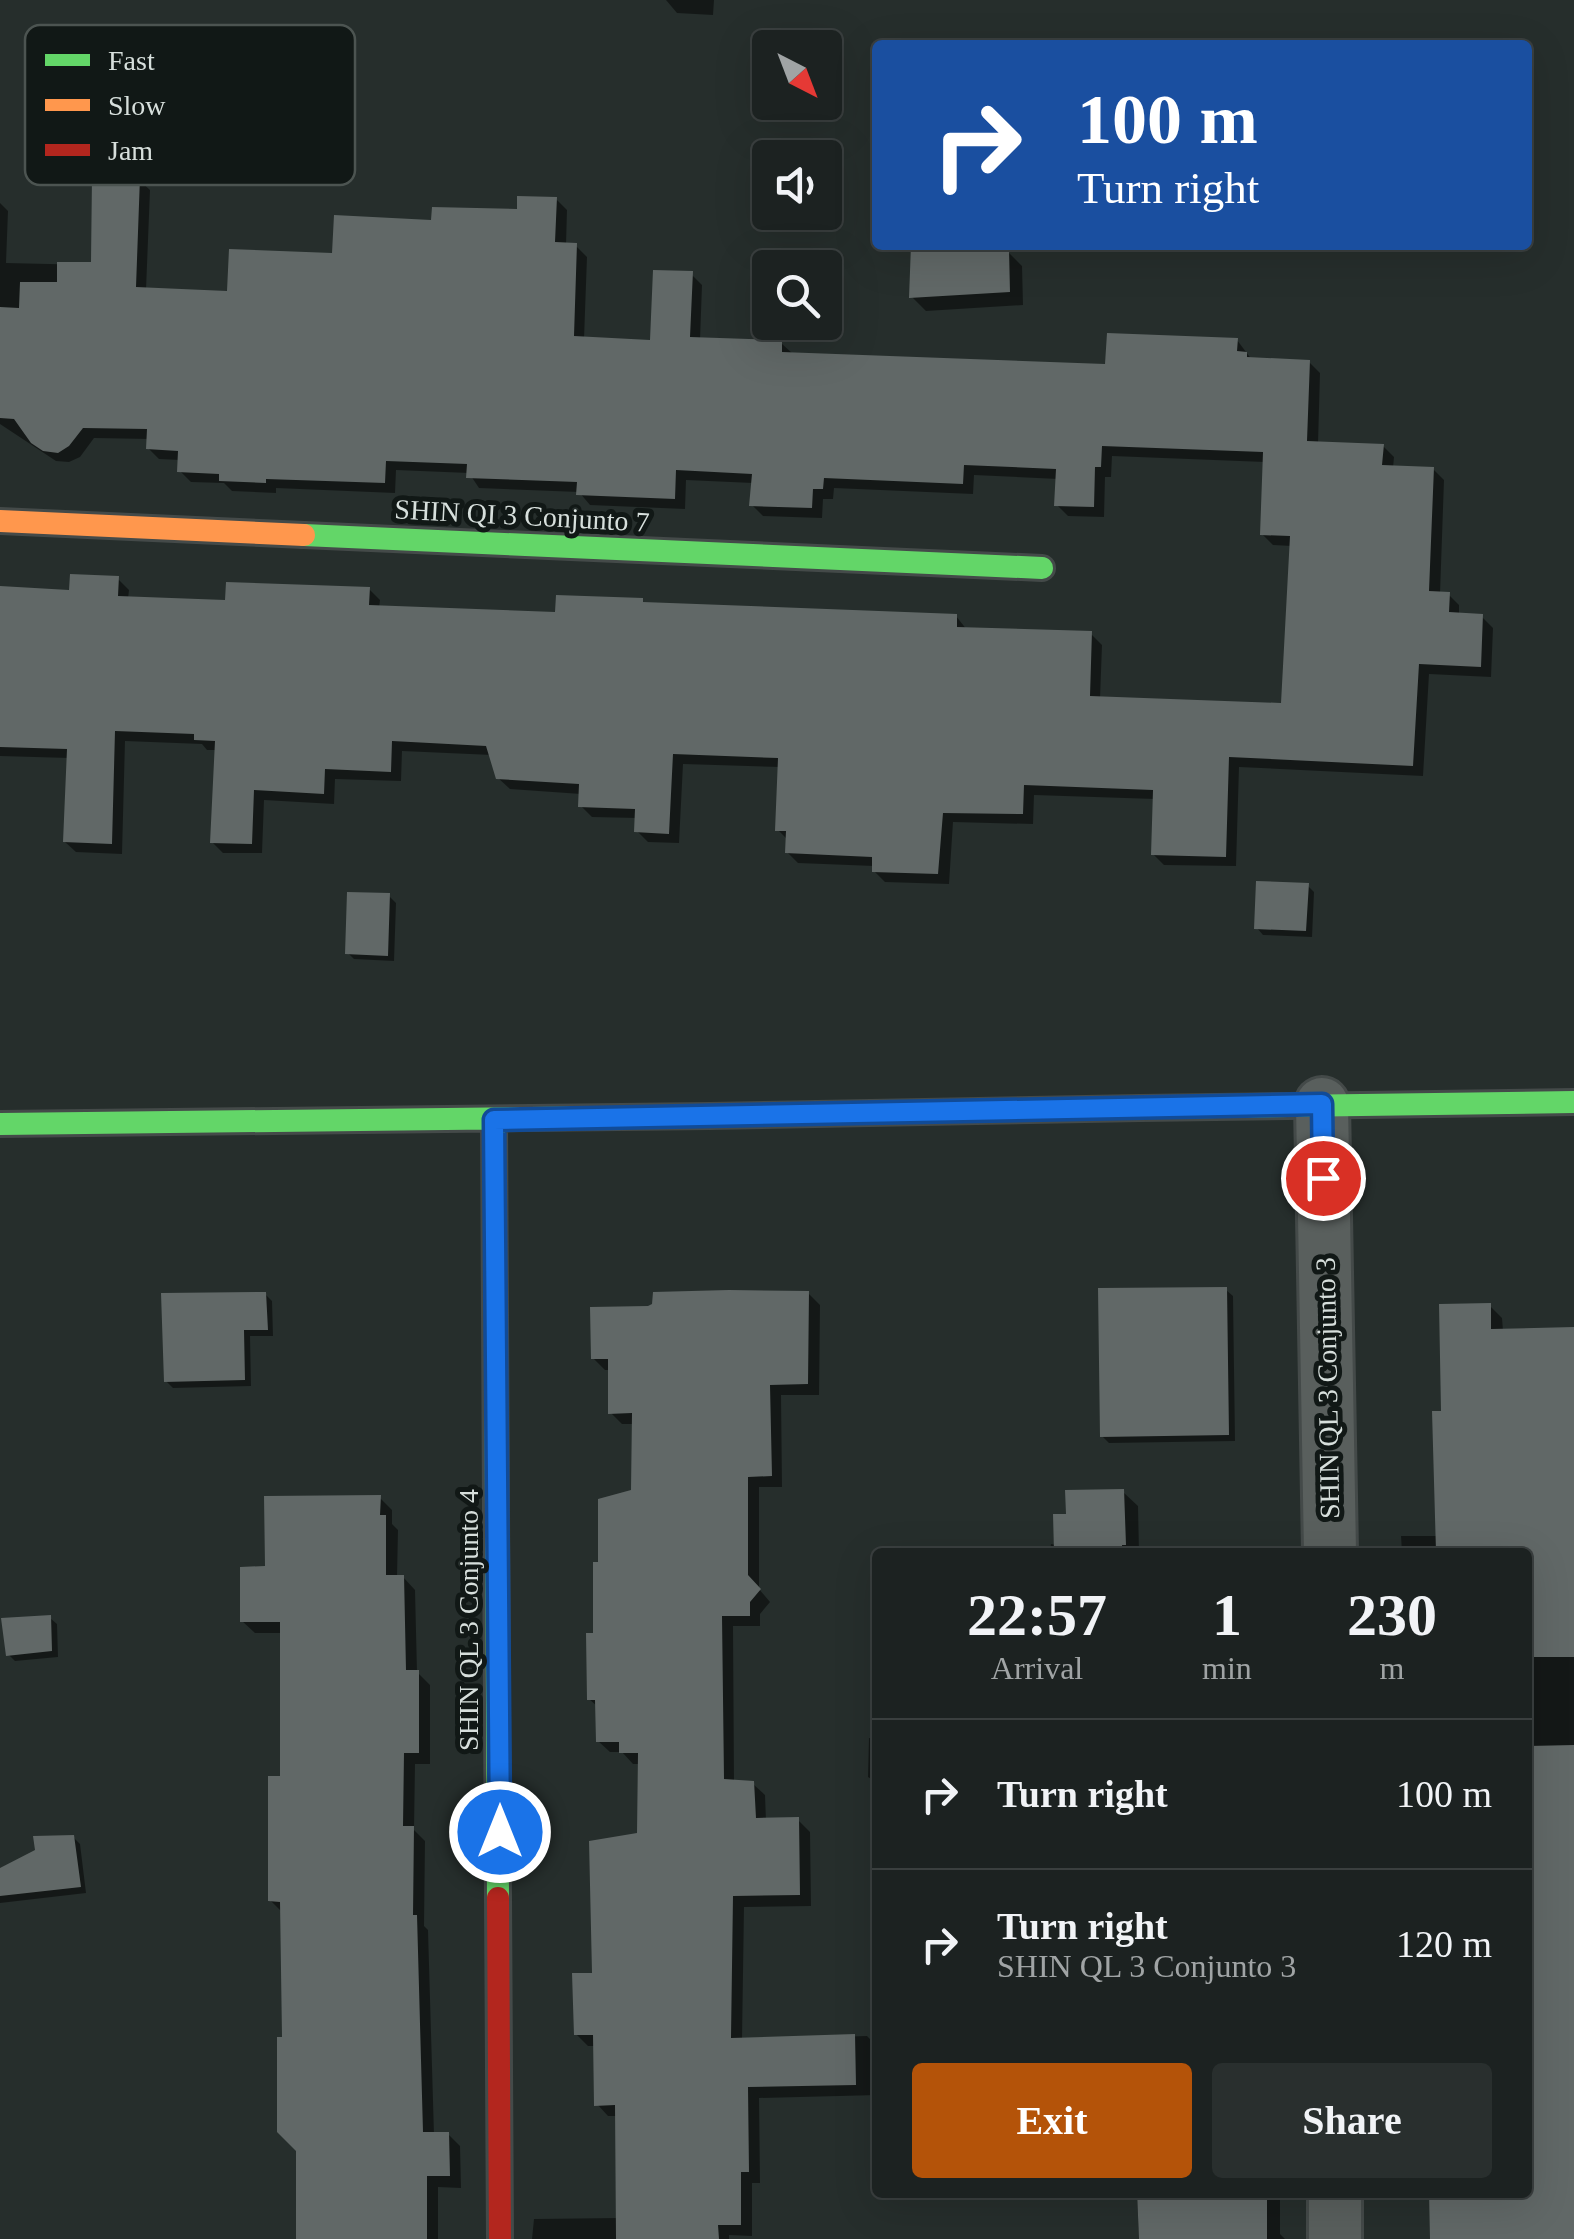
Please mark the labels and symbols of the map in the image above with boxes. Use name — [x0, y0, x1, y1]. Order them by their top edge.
legend — [25, 25, 355, 185]
north arrow — [752, 30, 842, 120]
text: Fast — [108, 45, 155, 76]
text: Slow — [108, 90, 166, 121]
text: Jam — [108, 135, 153, 166]
street label: SHIN QI 3 Conjunto 7 — [394, 493, 650, 538]
pin — [1281, 1136, 1366, 1221]
street label: SHIN QL 3 Conjunto 3 — [1310, 1257, 1345, 1519]
street label: SHIN QL 3 Conjunto 4 — [453, 1489, 484, 1751]
position arrow — [448, 1780, 552, 1884]

